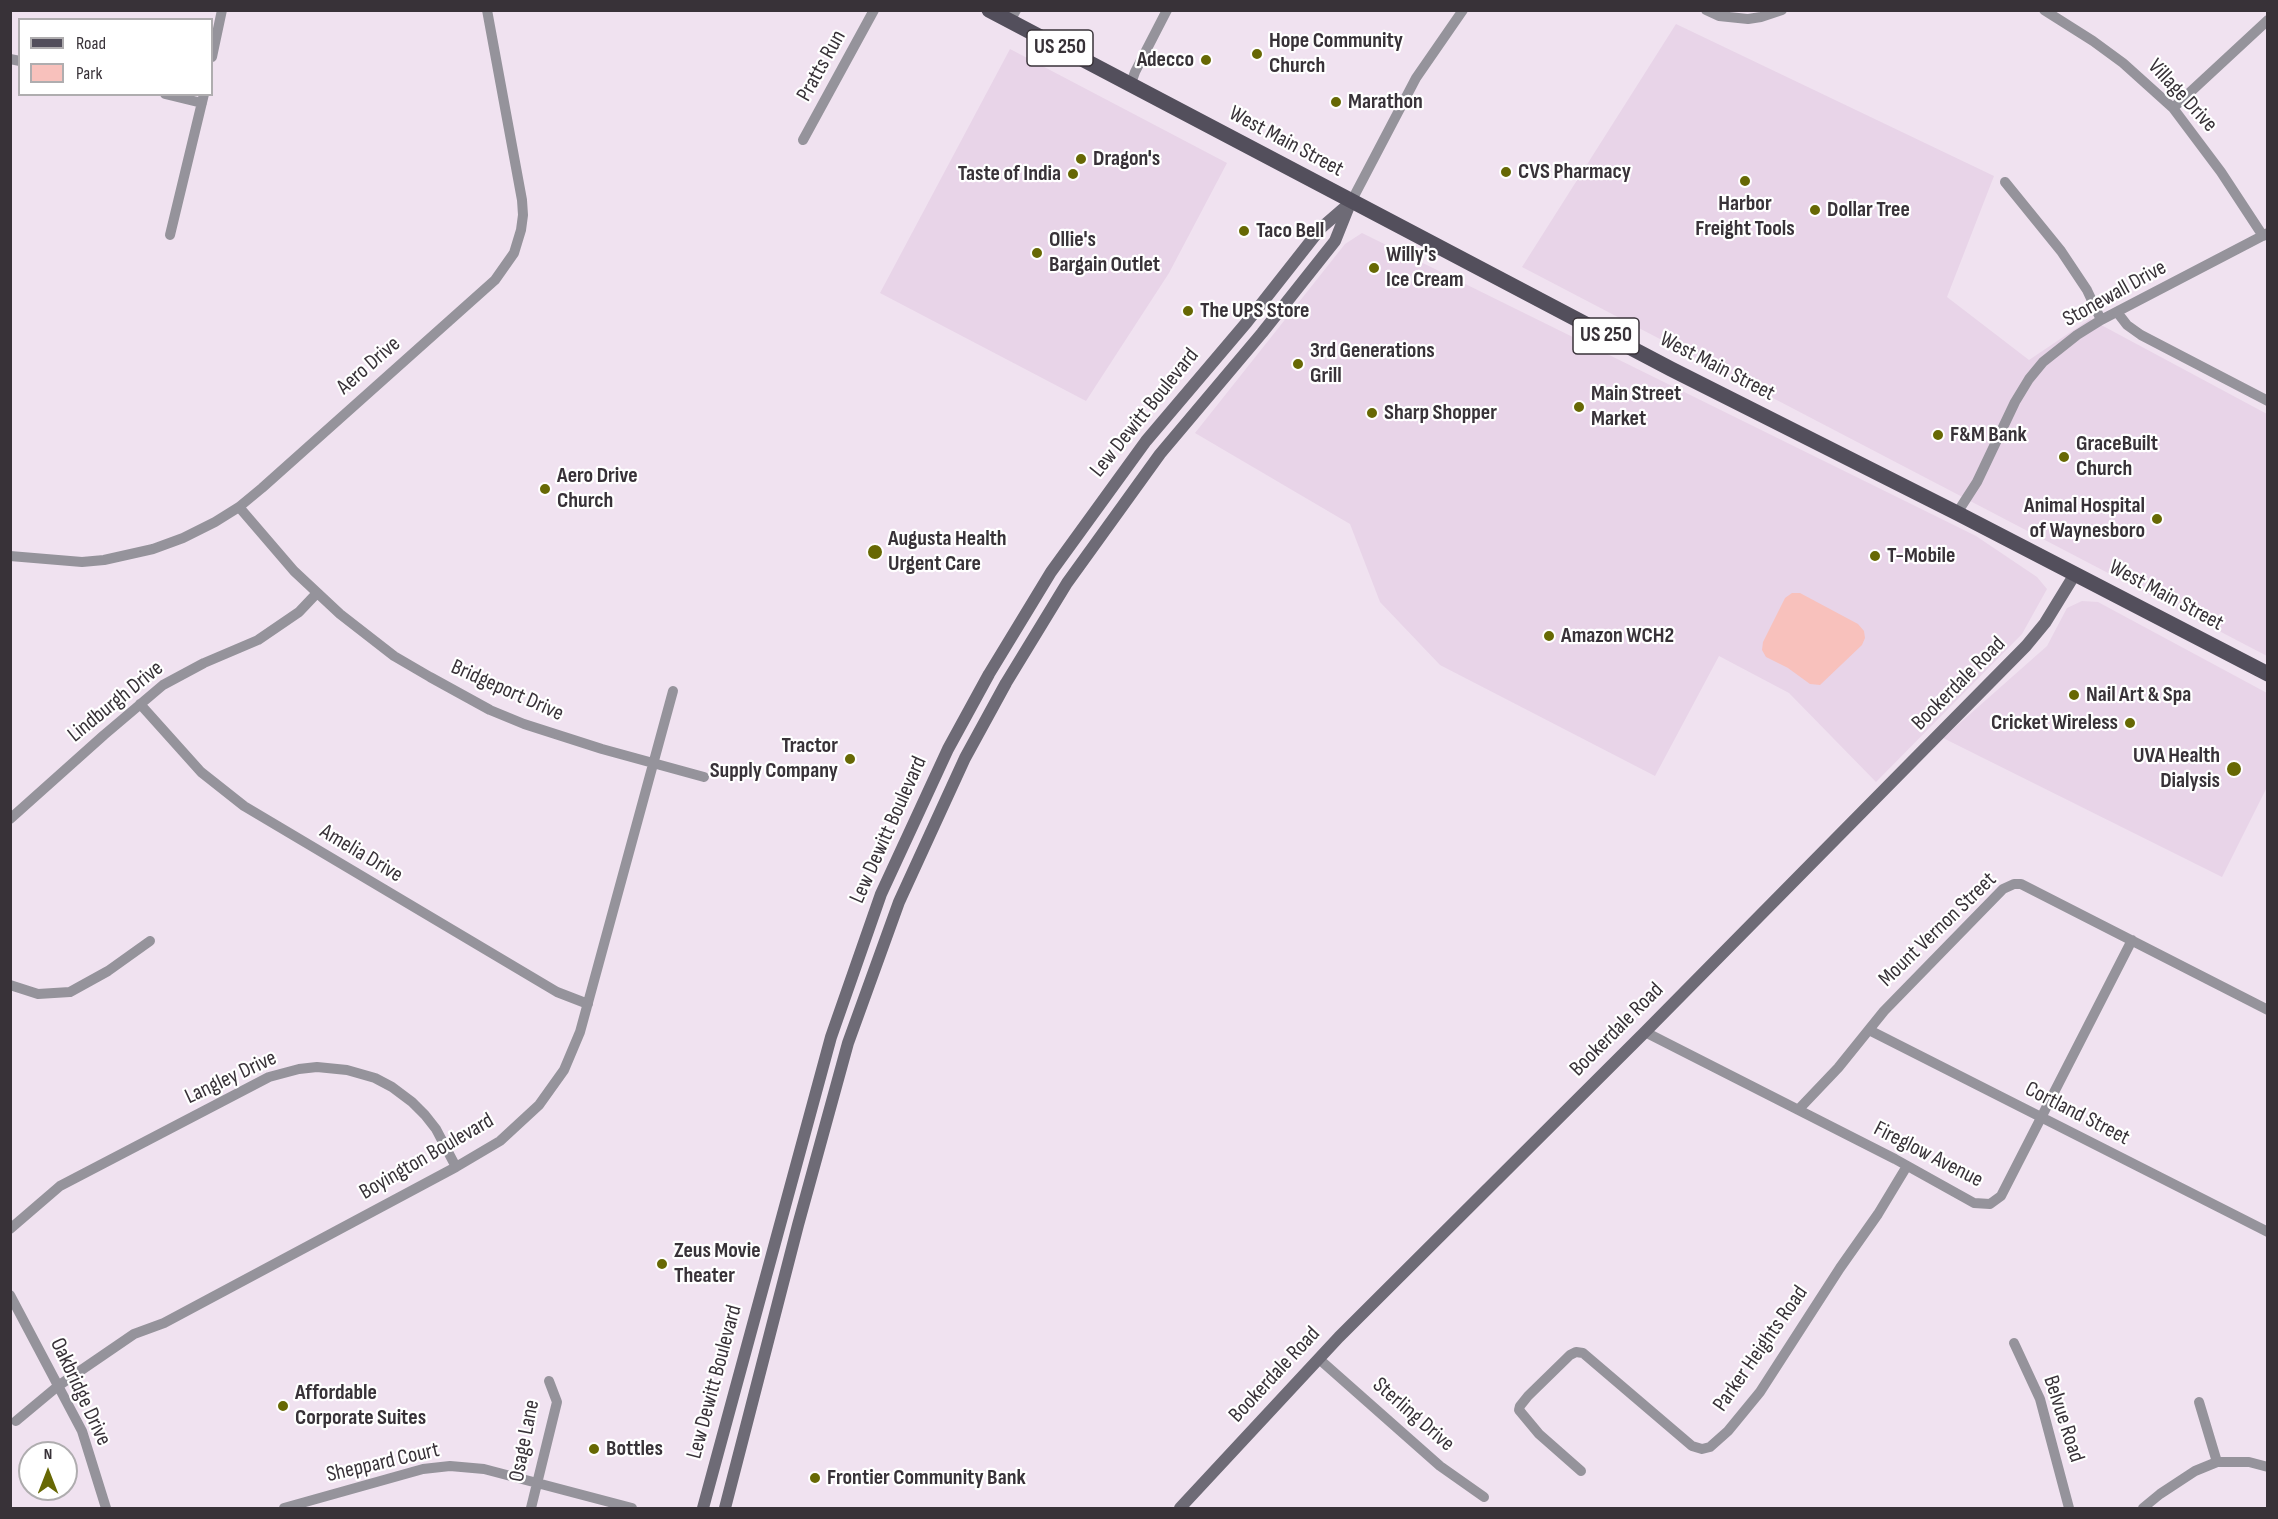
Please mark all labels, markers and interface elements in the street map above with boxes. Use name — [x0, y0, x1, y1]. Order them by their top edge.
legend — [18, 18, 213, 96]
street label: Pratts Run — [792, 26, 852, 106]
place label: Hope Community Church — [1269, 28, 1403, 80]
road number: US 250 — [1027, 30, 1093, 66]
text: Road — [76, 33, 106, 54]
place label: Adecco — [1137, 47, 1194, 73]
marker: Hope Community Church — [1250, 47, 1264, 61]
marker: Adecco — [1199, 53, 1213, 67]
street label: Village Drive — [2142, 54, 2222, 138]
text: Park — [76, 63, 102, 84]
place label: Marathon — [1348, 89, 1423, 115]
marker: Marathon — [1329, 95, 1343, 109]
street label: West Main Street — [1224, 101, 1348, 183]
place label: Dragon's — [1093, 146, 1160, 172]
marker: Dragon's — [1074, 152, 1088, 166]
place label: CVS Pharmacy — [1518, 159, 1631, 185]
place label: Taste of India — [958, 161, 1061, 187]
marker: CVS Pharmacy — [1499, 165, 1513, 179]
marker: Taste of India — [1066, 167, 1080, 181]
marker: Harbor Freight Tools — [1738, 174, 1752, 188]
place label: Harbor Freight Tools — [1695, 191, 1795, 242]
place label: Dollar Tree — [1827, 197, 1910, 223]
marker: Dollar Tree — [1808, 203, 1822, 217]
place label: Taco Bell — [1256, 218, 1324, 244]
marker: Taco Bell — [1237, 224, 1251, 238]
place label: Ollie's Bargain Outlet — [1049, 227, 1160, 278]
place label: Willy's Ice Cream — [1386, 242, 1464, 294]
marker: Ollie's Bargain Outlet — [1030, 246, 1044, 260]
street label: Stonewall Drive — [2059, 255, 2171, 333]
marker: Willy's Ice Cream — [1367, 261, 1381, 275]
place label: The UPS Store — [1200, 298, 1309, 324]
marker: The UPS Store — [1181, 304, 1195, 318]
road number: US 250 — [1573, 318, 1639, 354]
street label: West Main Street — [1655, 327, 1779, 407]
street label: Aero Drive — [332, 331, 406, 401]
place label: 3rd Generations Grill — [1310, 338, 1435, 390]
street label: Lew Dewitt Boulevard — [1085, 343, 1205, 483]
marker: 3rd Generations Grill — [1291, 357, 1305, 371]
place label: Main Street Market — [1591, 381, 1681, 433]
place label: Sharp Shopper — [1384, 400, 1497, 426]
marker: Main Street Market — [1572, 400, 1586, 414]
marker: Sharp Shopper — [1365, 406, 1379, 420]
place label: F&M Bank — [1950, 422, 2027, 448]
marker: F&M Bank — [1931, 428, 1945, 442]
place label: GraceBuilt Church — [2076, 431, 2158, 482]
marker: GraceBuilt Church — [2057, 450, 2071, 464]
place label: Aero Drive Church — [557, 463, 638, 514]
marker: Aero Drive Church — [538, 482, 552, 496]
place label: Animal Hospital of Waynesboro — [2024, 493, 2145, 544]
marker: Animal Hospital of Waynesboro — [2150, 512, 2164, 526]
place label: Augusta Health Urgent Care — [888, 526, 1007, 578]
marker: Augusta Health Urgent Care — [866, 543, 884, 561]
place label: T-Mobile — [1887, 543, 1955, 569]
marker: T-Mobile — [1868, 549, 1882, 563]
street label: West Main Street — [2104, 555, 2228, 637]
place label: Amazon WCH2 — [1561, 623, 1674, 649]
marker: Amazon WCH2 — [1542, 629, 1556, 643]
street label: Bookerdale Road — [1907, 632, 2011, 736]
street label: Bridgeport Drive — [447, 654, 567, 728]
street label: Lindburgh Drive — [63, 656, 169, 748]
place label: Nail Art & Spa — [2086, 682, 2191, 708]
marker: Nail Art & Spa — [2067, 688, 2081, 702]
place label: Cricket Wireless — [1991, 710, 2118, 736]
marker: Cricket Wireless — [2123, 716, 2137, 730]
place label: Tractor Supply Company — [710, 733, 838, 784]
place label: UVA Health Dialysis — [2133, 743, 2220, 794]
marker: Tractor Supply Company — [843, 752, 857, 766]
street label: Lew Dewitt Boulevard — [845, 752, 933, 908]
marker: UVA Health Dialysis — [2225, 760, 2243, 778]
street label: Amelia Drive — [315, 819, 407, 889]
street label: Mount Vernon Street — [1874, 867, 2002, 993]
street label: Bookerdale Road — [1565, 978, 1669, 1082]
street label: Langley Drive — [181, 1045, 281, 1111]
street label: Cortland Street — [2020, 1076, 2134, 1152]
street label: Boyington Boulevard — [355, 1108, 499, 1206]
street label: Fireglow Avenue — [1869, 1116, 1987, 1194]
place label: Zeus Movie Theater — [674, 1238, 761, 1290]
marker: Zeus Movie Theater — [655, 1257, 669, 1271]
street label: Parker Heights Road — [1708, 1281, 1814, 1417]
street label: Lew Dewitt Boulevard — [682, 1302, 748, 1462]
street label: Bookerdale Road — [1224, 1322, 1326, 1428]
street label: Oakbridge Drive — [44, 1334, 116, 1450]
street label: Sterling Drive — [1367, 1372, 1459, 1458]
street label: Belvue Road — [2037, 1372, 2089, 1466]
place label: Affordable Corporate Suites — [295, 1380, 426, 1432]
street label: Osage Lane — [504, 1398, 546, 1484]
marker: Affordable Corporate Suites — [276, 1399, 290, 1413]
place label: Bottles — [606, 1436, 663, 1462]
street label: Sheppard Court — [324, 1437, 442, 1489]
north arrow — [18, 1441, 78, 1501]
marker: Bottles — [587, 1442, 601, 1456]
text: N — [44, 1445, 52, 1464]
place label: Frontier Community Bank — [827, 1465, 1026, 1491]
marker: Frontier Community Bank — [808, 1471, 822, 1485]

